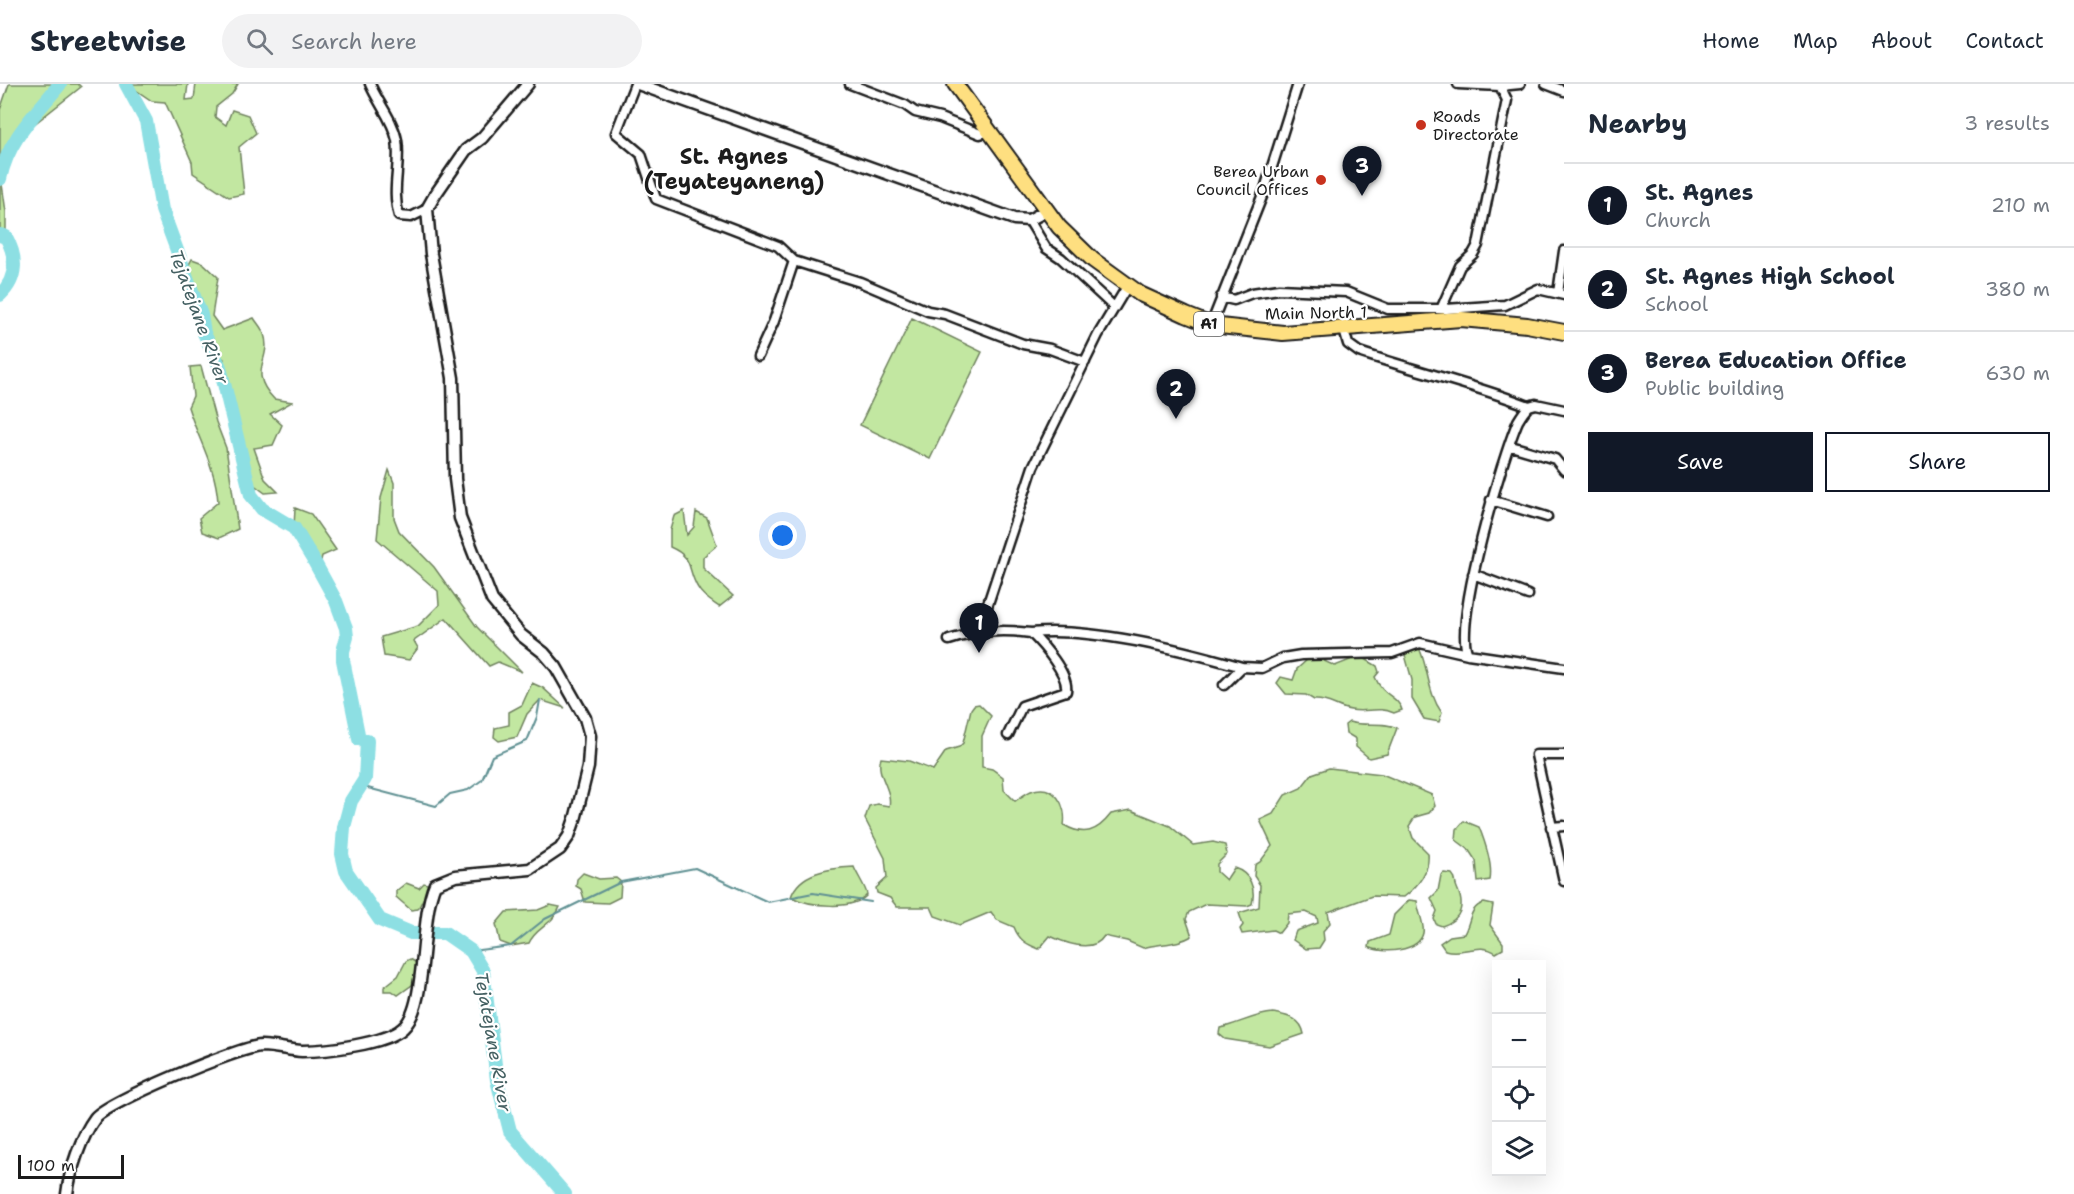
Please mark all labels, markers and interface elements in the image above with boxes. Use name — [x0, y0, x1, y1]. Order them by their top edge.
search box — [222, 14, 642, 68]
text: Streetwise — [30, 22, 186, 60]
icon: search — [243, 25, 276, 58]
text: Search here — [291, 27, 417, 56]
text: Home — [1702, 27, 1760, 55]
text: Map — [1793, 27, 1838, 55]
text: About — [1871, 27, 1932, 55]
text: Contact — [1965, 27, 2044, 55]
place label: Roads Directorate — [1433, 106, 1519, 145]
text: Nearby — [1588, 106, 1687, 141]
text: 3 results — [1964, 110, 2050, 136]
marker: Roads Directorate — [1414, 118, 1428, 132]
district label: St. Agnes (Teyateyaneng) — [643, 142, 825, 196]
pin: 3 — [1342, 147, 1382, 196]
place label: Berea Urban Council Offices — [1196, 161, 1309, 200]
marker: Berea Urban Council Offices — [1314, 173, 1328, 187]
text: St. Agnes — [1645, 178, 1753, 207]
text: 1 — [1603, 192, 1612, 218]
text: 210 m — [1991, 192, 2050, 218]
text: Church — [1645, 207, 1711, 233]
water label: Tejatejane River — [164, 246, 235, 388]
text: St. Agnes High School — [1645, 262, 1895, 291]
text: 2 — [1601, 276, 1615, 302]
text: 380 m — [1985, 276, 2050, 302]
text: School — [1645, 291, 1708, 317]
street label: Main North 1 — [1265, 302, 1367, 324]
road number: A1 — [1194, 312, 1224, 336]
text: Berea Education Office — [1645, 346, 1907, 375]
text: 3 — [1601, 360, 1615, 386]
text: 630 m — [1986, 360, 2050, 386]
pin: 2 — [1156, 370, 1196, 419]
text: Public building — [1645, 375, 1784, 401]
button: Save — [1588, 432, 1813, 492]
button: Share — [1825, 432, 2050, 492]
your location — [768, 521, 797, 550]
pin: 1 — [960, 604, 998, 653]
map controls — [1492, 960, 1546, 1176]
button: + — [1492, 960, 1546, 1014]
water label: Tejatejane River — [469, 970, 517, 1114]
button: − — [1492, 1014, 1546, 1068]
button: locate — [1492, 1068, 1546, 1122]
button: layers — [1492, 1122, 1546, 1176]
scale bar — [18, 1152, 124, 1180]
text: 100 m — [27, 1155, 75, 1176]

